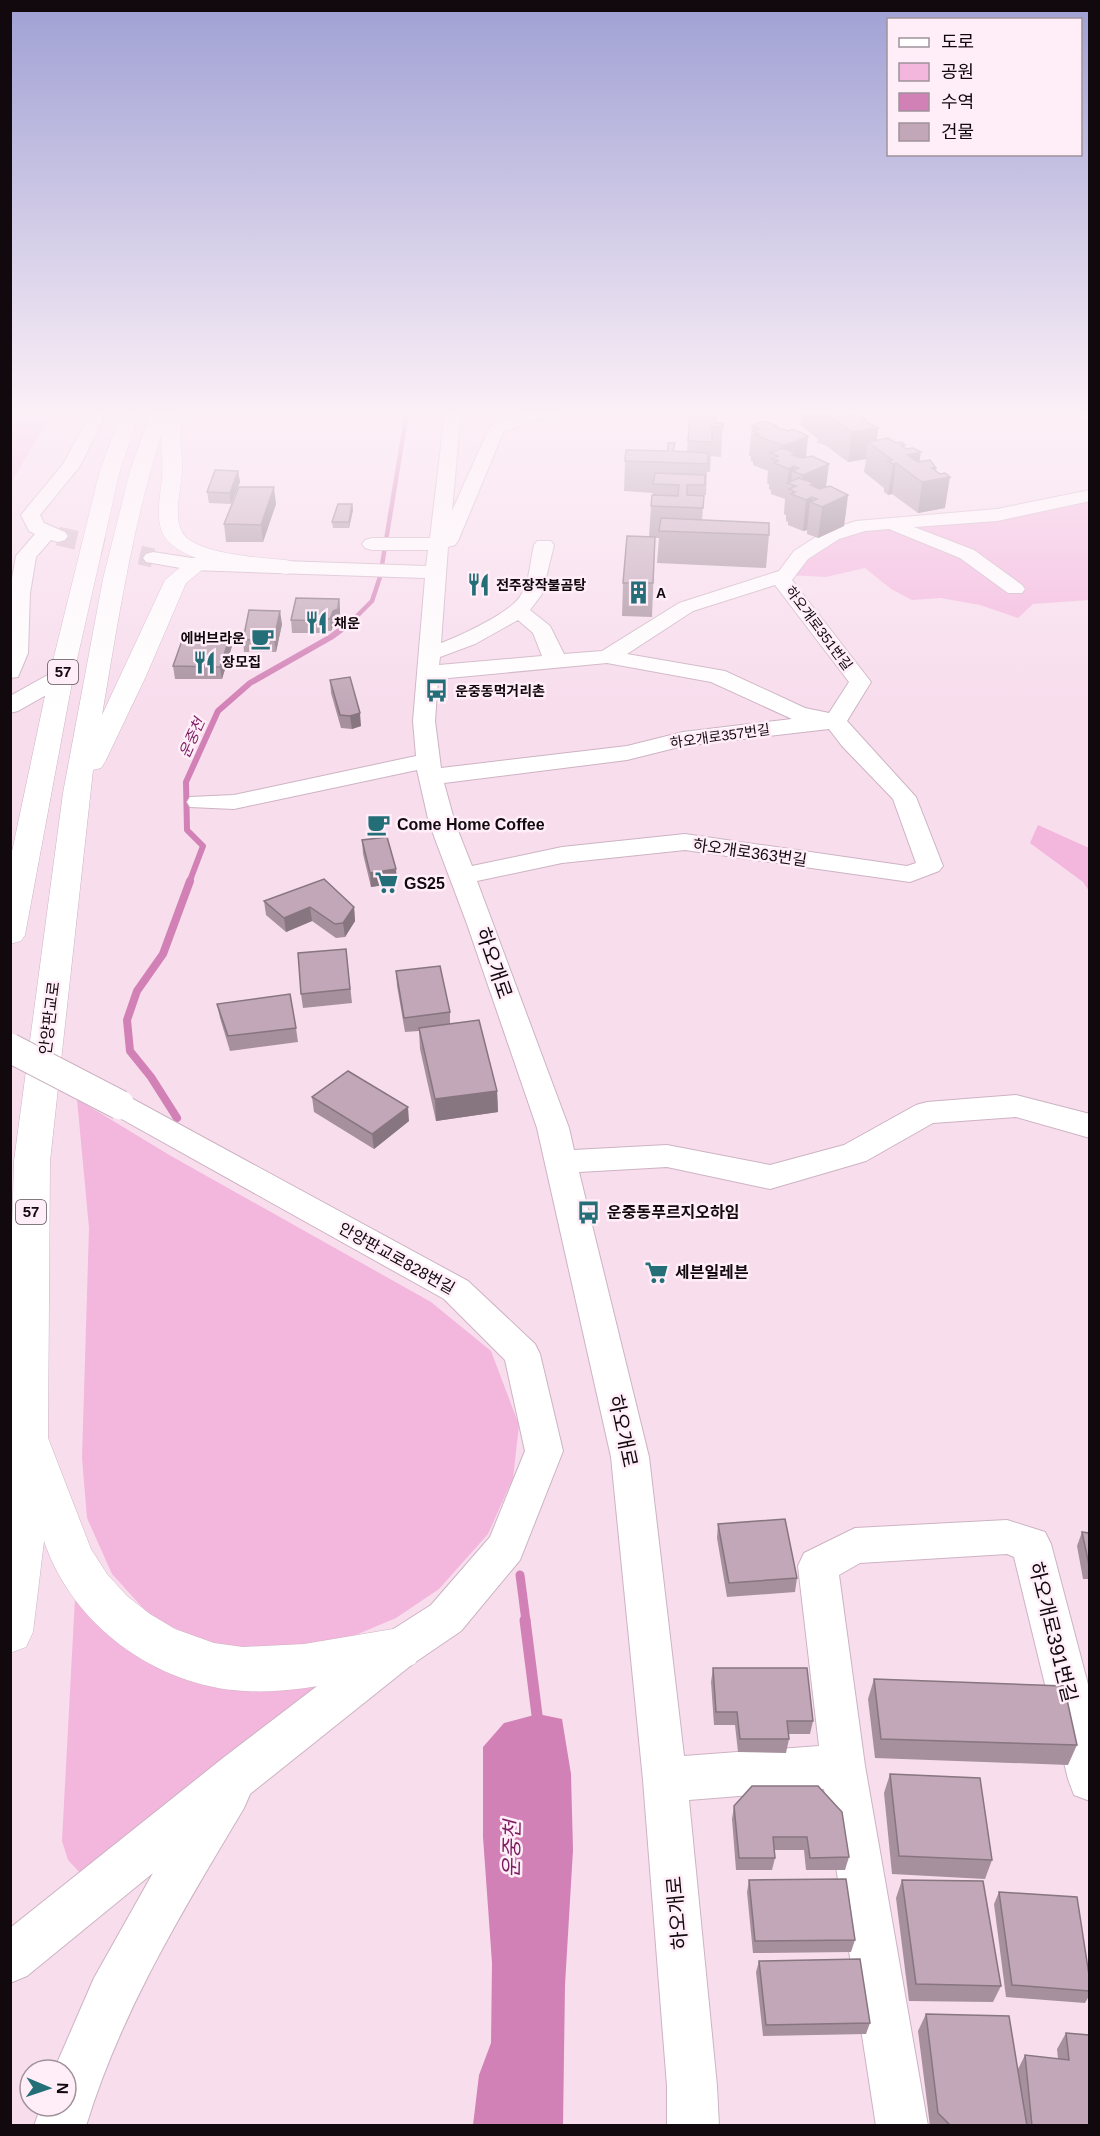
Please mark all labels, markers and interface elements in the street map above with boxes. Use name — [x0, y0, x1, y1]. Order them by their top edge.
legend — [887, 18, 1082, 156]
text: 도로 — [941, 32, 974, 52]
text: 공원 — [941, 62, 974, 82]
text: 수역 — [941, 92, 974, 112]
text: 건물 — [941, 122, 974, 142]
restaurant icon: 전주장작불곰탕 — [465, 572, 491, 598]
place label: 전주장작불곰탕 — [496, 577, 586, 593]
building icon: A — [625, 580, 651, 606]
street label: 하오개로351번길 — [782, 583, 856, 673]
place label: A — [656, 585, 666, 601]
restaurant icon: 채운 — [303, 610, 329, 636]
place label: 채운 — [334, 615, 360, 631]
cafe icon: 에버브라운 — [250, 625, 276, 651]
place label: 에버브라운 — [181, 630, 245, 646]
restaurant icon: 장모집 — [191, 649, 217, 675]
place label: 장모집 — [222, 654, 261, 670]
road number: 57 — [48, 660, 78, 684]
bus stop icon: 운중동먹거리촌 — [424, 678, 450, 704]
place label: 운중동먹거리촌 — [455, 683, 545, 699]
water label: 운중천 — [175, 713, 209, 760]
street label: 하오개로357번길 — [669, 721, 771, 751]
cafe icon: Come Home Coffee — [366, 811, 392, 837]
place label: Come Home Coffee — [397, 816, 545, 833]
street label: 하오개로363번길 — [692, 836, 808, 869]
supermarket icon: GS25 — [373, 870, 399, 896]
place label: GS25 — [404, 875, 445, 892]
street label: 하오개로 — [472, 925, 516, 1001]
street label: 안양판교로 — [37, 980, 62, 1056]
bus stop icon: 운중동푸르지오하임 — [576, 1199, 602, 1225]
road number: 57 — [16, 1200, 46, 1224]
place label: 운중동푸르지오하임 — [607, 1204, 739, 1221]
street label: 안양판교로828번길 — [336, 1220, 458, 1297]
supermarket icon: 세븐일레븐 — [644, 1259, 670, 1285]
place label: 세븐일레븐 — [675, 1264, 749, 1281]
street label: 하오개로 — [605, 1393, 641, 1469]
street label: 하오개로391번길 — [1025, 1560, 1081, 1704]
water label: 운중천 — [499, 1817, 524, 1878]
street label: 하오개로 — [663, 1875, 691, 1951]
north arrow — [18, 2058, 78, 2118]
text: N — [54, 2082, 71, 2095]

